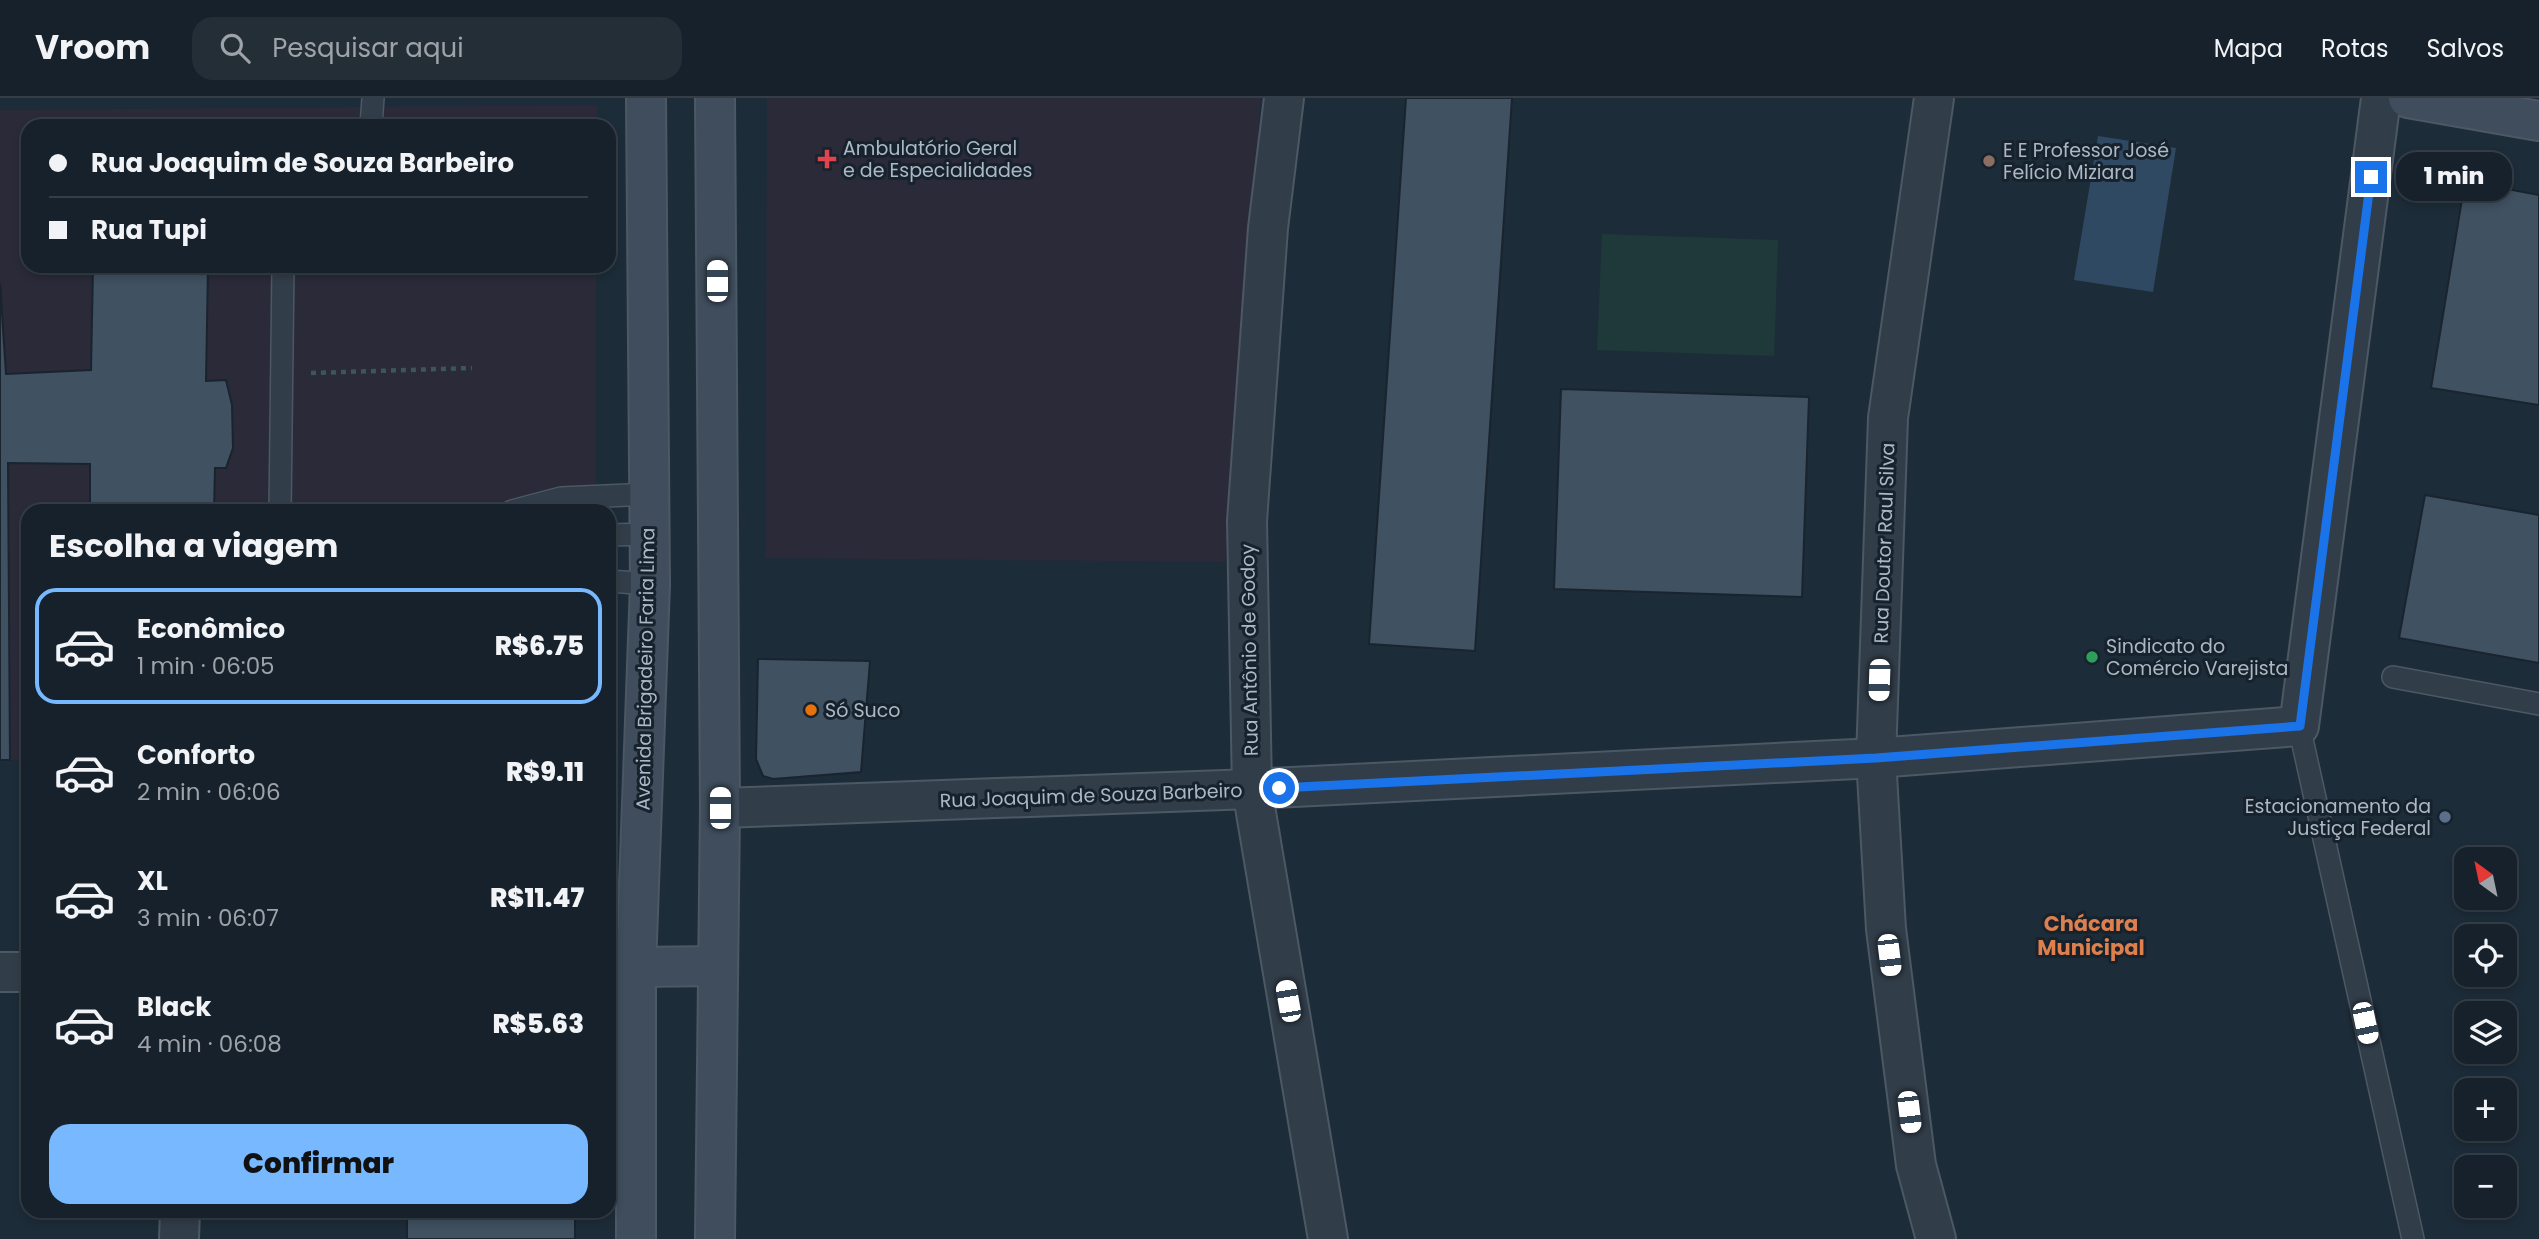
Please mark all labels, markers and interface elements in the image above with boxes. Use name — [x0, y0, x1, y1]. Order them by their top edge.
search box — [192, 17, 682, 80]
text: Vroom — [35, 24, 150, 71]
icon: search — [216, 29, 254, 67]
text: Pesquisar aqui — [272, 30, 464, 66]
text: Mapa — [2214, 32, 2283, 65]
text: Rotas — [2321, 32, 2388, 65]
text: Salvos — [2426, 32, 2504, 65]
place label: Ambulatório Geral e de Especialidades — [843, 135, 1032, 184]
place label: E E Professor José Felício Miziara — [2003, 137, 2169, 186]
text: Rua Joaquim de Souza Barbeiro — [91, 145, 514, 181]
marker: Ambulatório Geral e de Especialidades — [817, 149, 837, 169]
marker: E E Professor José Felício Miziara — [1981, 153, 1997, 169]
callout: 1 min — [2396, 153, 2511, 202]
text: 1 min — [2424, 160, 2484, 192]
route end — [2355, 161, 2387, 193]
text: Rua Tupi — [91, 212, 207, 248]
car — [707, 260, 728, 302]
street label: Rua Doutor Raul Silva — [1868, 442, 1901, 644]
text: Escolha a viagem — [49, 523, 338, 568]
street label: Avenida Brigadeiro Faria Lima — [630, 527, 661, 811]
street label: Rua Antônio de Godoy — [1234, 543, 1265, 756]
text: Econômico — [137, 611, 285, 647]
icon: car — [53, 615, 116, 678]
text: R$6.75 — [495, 628, 584, 664]
place label: Sindicato do Comércio Varejista — [2106, 633, 2288, 682]
marker: Sindicato do Comércio Varejista — [2084, 649, 2100, 665]
text: 1 min · 06:05 — [137, 650, 275, 682]
car — [1868, 659, 1891, 701]
place label: Só Suco — [825, 697, 900, 724]
marker: Só Suco — [803, 702, 819, 718]
text: Conforto — [137, 737, 255, 773]
icon: car — [53, 741, 116, 804]
text: R$9.11 — [506, 754, 584, 790]
route start — [1263, 772, 1295, 804]
text: 2 min · 06:06 — [137, 776, 281, 808]
street label: Rua Joaquim de Souza Barbeiro — [939, 777, 1243, 814]
car — [710, 787, 731, 829]
place label: Estacionamento da Justiça Federal — [2245, 793, 2431, 842]
marker: Estacionamento da Justiça Federal — [2437, 809, 2453, 825]
north arrow — [2454, 847, 2516, 910]
map controls — [2454, 847, 2517, 1218]
text: XL — [137, 863, 168, 899]
icon: car — [53, 867, 116, 930]
text: R$11.47 — [490, 880, 584, 916]
text: 3 min · 06:07 — [137, 902, 279, 934]
district label: Chácara Municipal — [2037, 909, 2145, 962]
button: locate — [2454, 924, 2517, 987]
car — [1877, 933, 1902, 977]
car — [1275, 978, 1302, 1024]
text: Black — [137, 989, 211, 1025]
icon: car — [53, 993, 116, 1056]
car — [2351, 1000, 2380, 1046]
button: layers — [2454, 1001, 2517, 1064]
text: R$5.63 — [492, 1006, 584, 1042]
text: 4 min · 06:08 — [137, 1028, 282, 1060]
button: + — [2454, 1078, 2517, 1141]
car — [1897, 1090, 1922, 1134]
button: Confirmar — [49, 1124, 588, 1204]
button: − — [2454, 1155, 2517, 1218]

